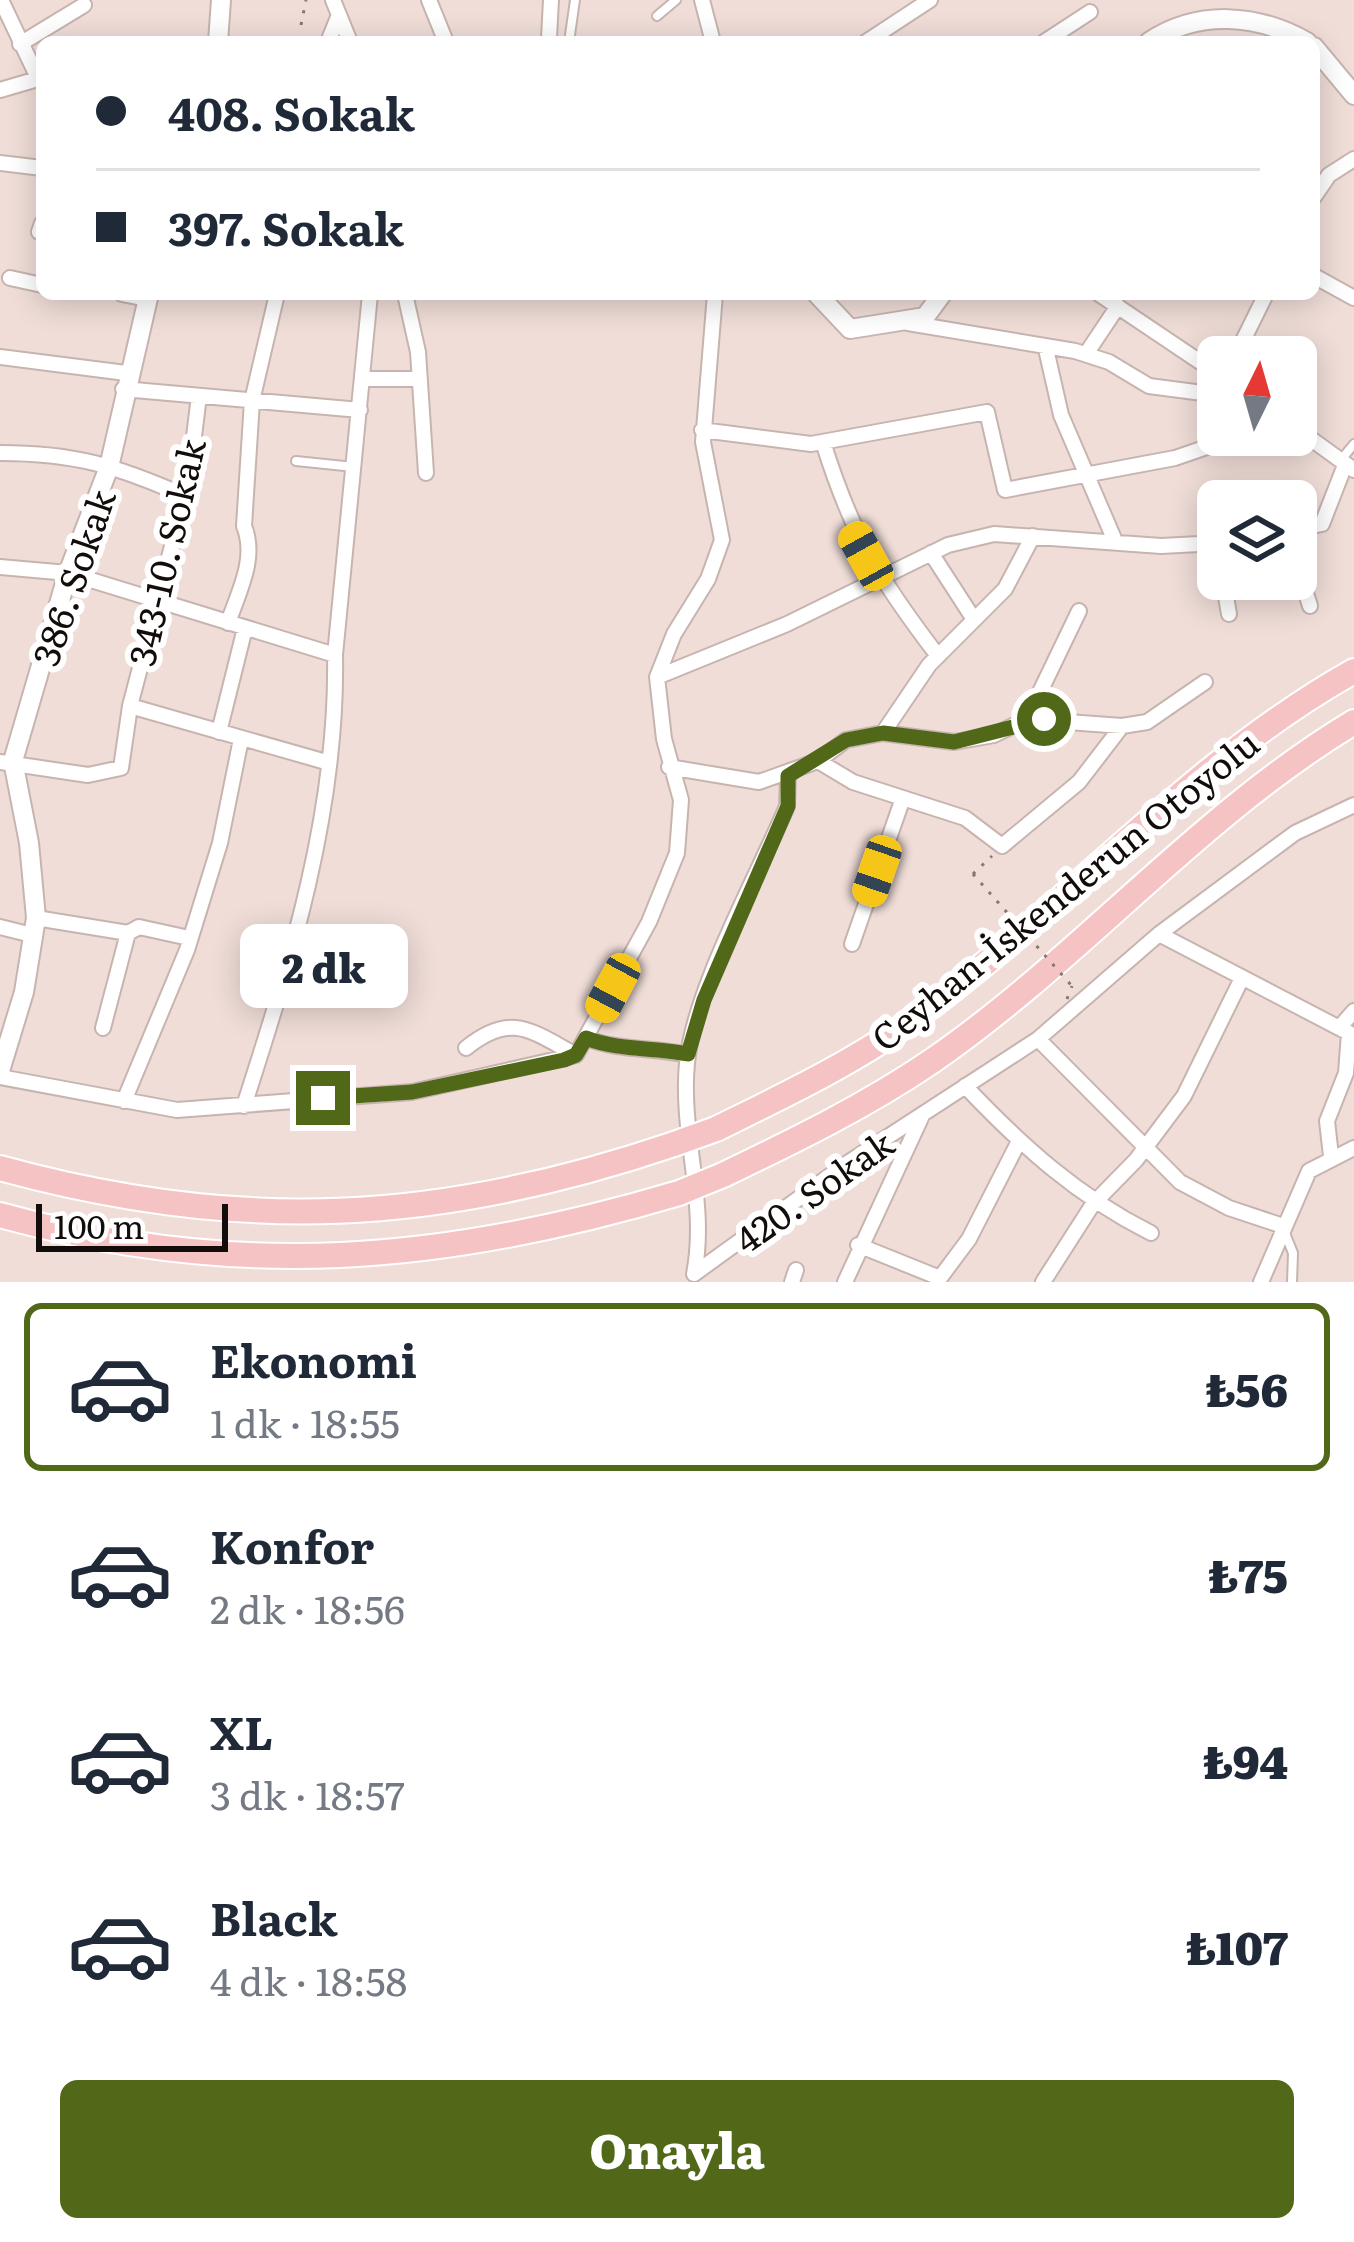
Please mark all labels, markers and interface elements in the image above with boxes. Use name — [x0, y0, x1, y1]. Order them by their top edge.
text: 408. Sokak — [168, 78, 415, 145]
text: 397. Sokak — [168, 193, 404, 260]
north arrow — [1197, 336, 1317, 456]
map controls — [1197, 336, 1317, 600]
street label: 343-10. Sokak — [113, 432, 217, 671]
button: layers — [1197, 480, 1317, 600]
street label: 386. Sokak — [17, 481, 127, 672]
car — [833, 516, 899, 596]
route start — [1017, 692, 1071, 746]
street label: Ceyhan-İskenderun Otoyolu — [859, 716, 1269, 1062]
car — [848, 831, 906, 911]
callout: 2 dk — [239, 924, 407, 1008]
text: 2 dk — [282, 937, 366, 995]
car — [580, 948, 646, 1028]
route end — [296, 1071, 350, 1125]
street label: 420. Sokak — [723, 1115, 904, 1264]
scale bar — [36, 1198, 228, 1251]
text: 100 m — [54, 1200, 144, 1249]
text: Ekonomi — [210, 1325, 417, 1392]
icon: car — [66, 1333, 174, 1441]
text: ₺56 — [1205, 1354, 1288, 1421]
text: 1 dk · 18:55 — [210, 1392, 400, 1450]
text: Konfor — [210, 1511, 374, 1578]
icon: car — [66, 1519, 174, 1627]
text: ₺75 — [1208, 1540, 1288, 1607]
text: 2 dk · 18:56 — [210, 1578, 405, 1636]
text: XL — [210, 1697, 273, 1764]
icon: car — [66, 1705, 174, 1813]
text: ₺94 — [1203, 1726, 1288, 1793]
text: 3 dk · 18:57 — [210, 1764, 405, 1822]
text: Black — [210, 1883, 338, 1950]
icon: car — [66, 1891, 174, 1999]
text: ₺107 — [1186, 1912, 1288, 1979]
text: 4 dk · 18:58 — [210, 1950, 407, 2008]
button: Onayla — [60, 2080, 1294, 2218]

